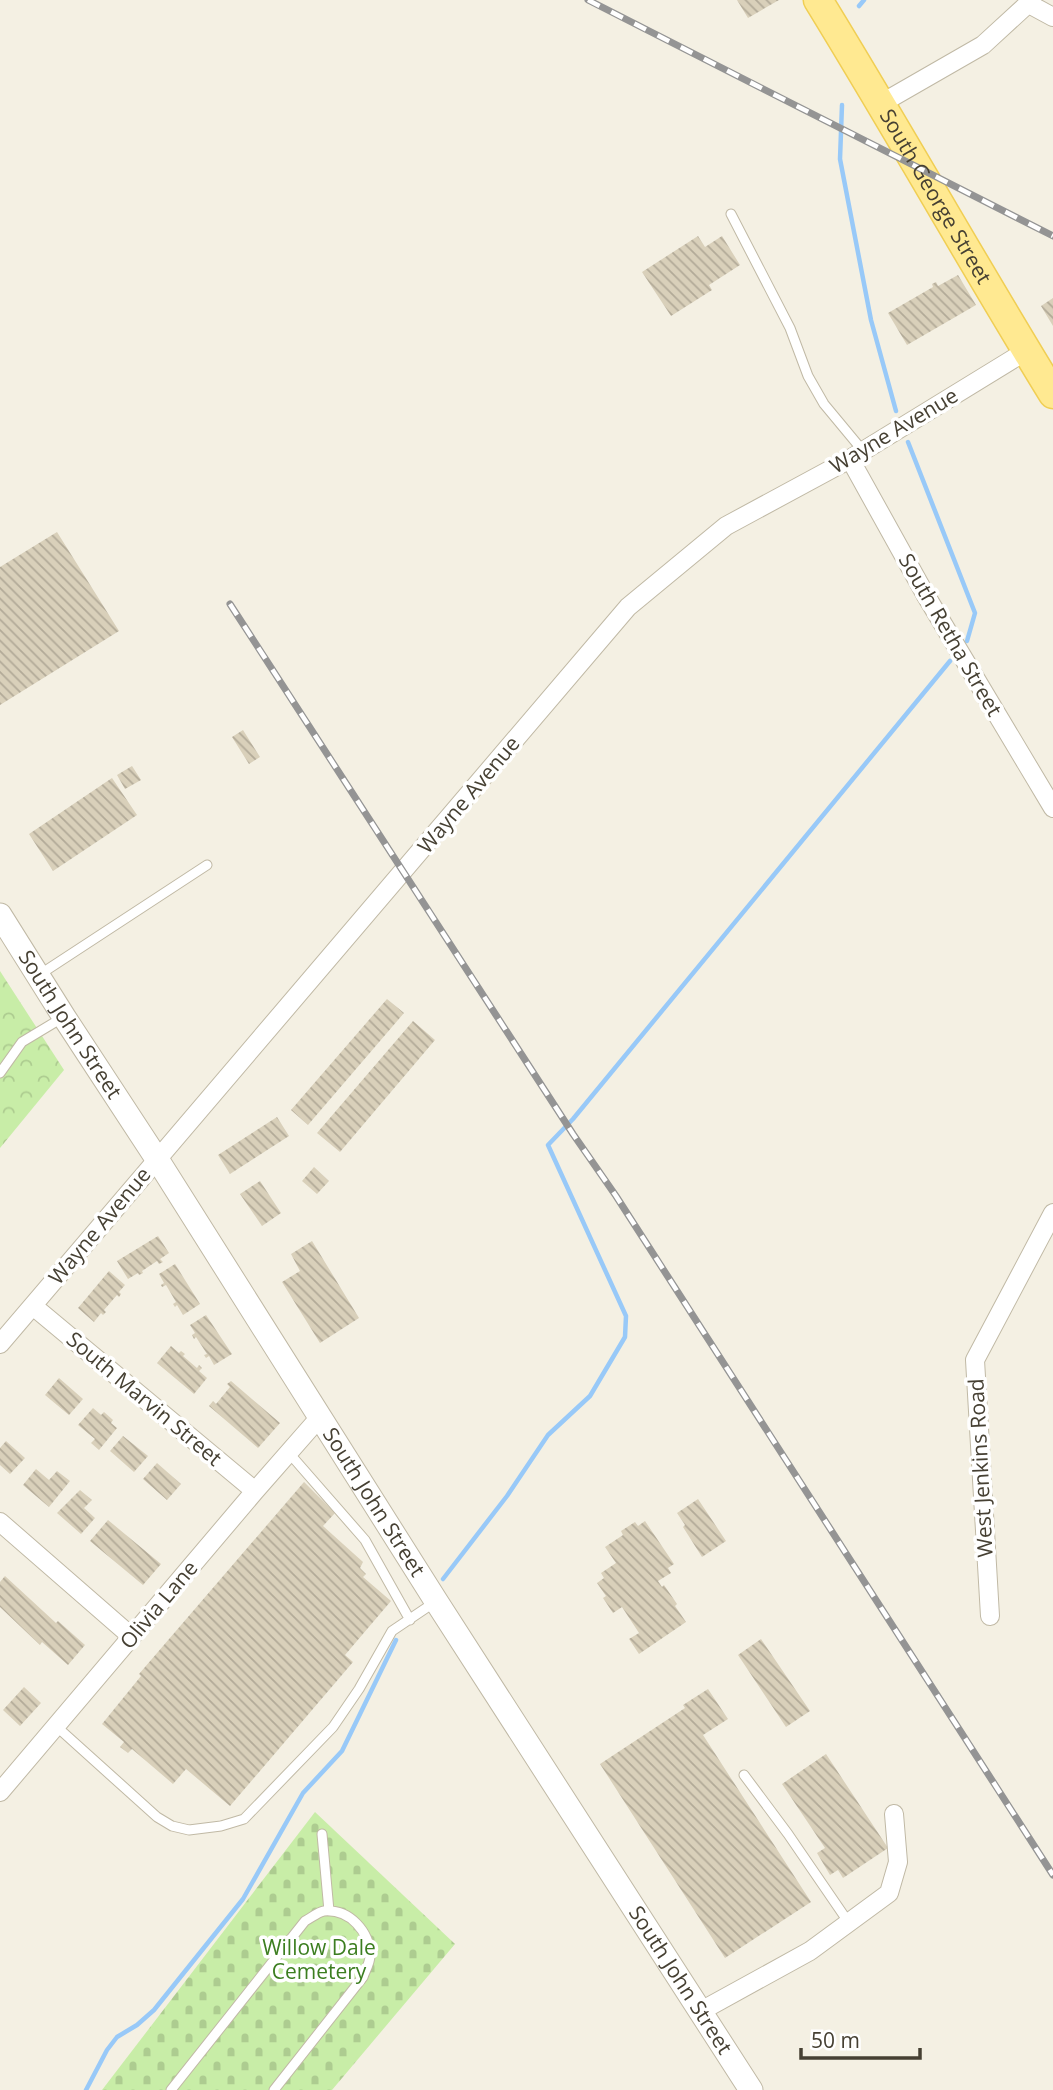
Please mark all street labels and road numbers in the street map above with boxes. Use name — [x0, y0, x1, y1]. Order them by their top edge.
street label: South George Street — [874, 103, 999, 289]
street label: Wayne Avenue — [824, 381, 963, 479]
street label: South Retha Street — [893, 548, 1009, 721]
street label: Wayne Avenue — [411, 730, 526, 859]
street label: South John Street — [13, 945, 129, 1104]
street label: Wayne Avenue — [42, 1161, 157, 1290]
street label: South Marvin Street — [61, 1325, 228, 1472]
street label: West Jenkins Road — [961, 1378, 999, 1558]
street label: South John Street — [317, 1422, 432, 1581]
street label: Olivia Lane — [113, 1554, 203, 1654]
street label: South John Street — [623, 1900, 739, 2059]

